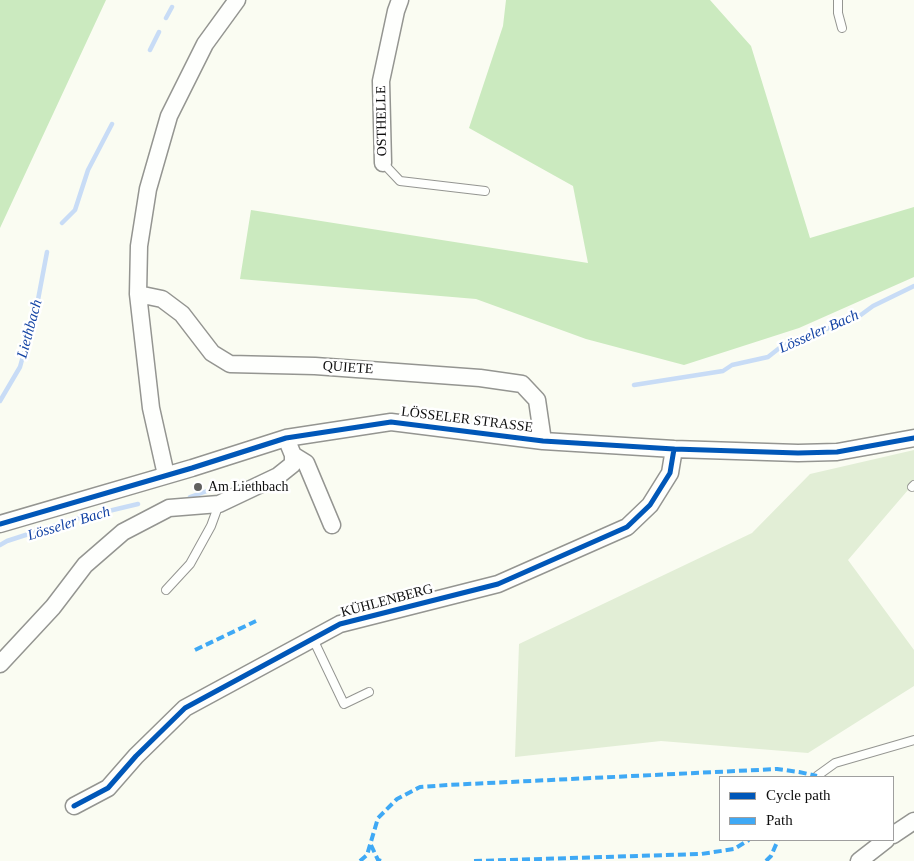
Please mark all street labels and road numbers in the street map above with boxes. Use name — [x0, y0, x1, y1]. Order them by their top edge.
street label: OSTHELLE — [373, 85, 391, 157]
street label: QUIETE — [322, 358, 374, 378]
street label: LÖSSELER STRASSE — [400, 404, 534, 436]
street label: KÜHLENBERG — [339, 581, 435, 621]

